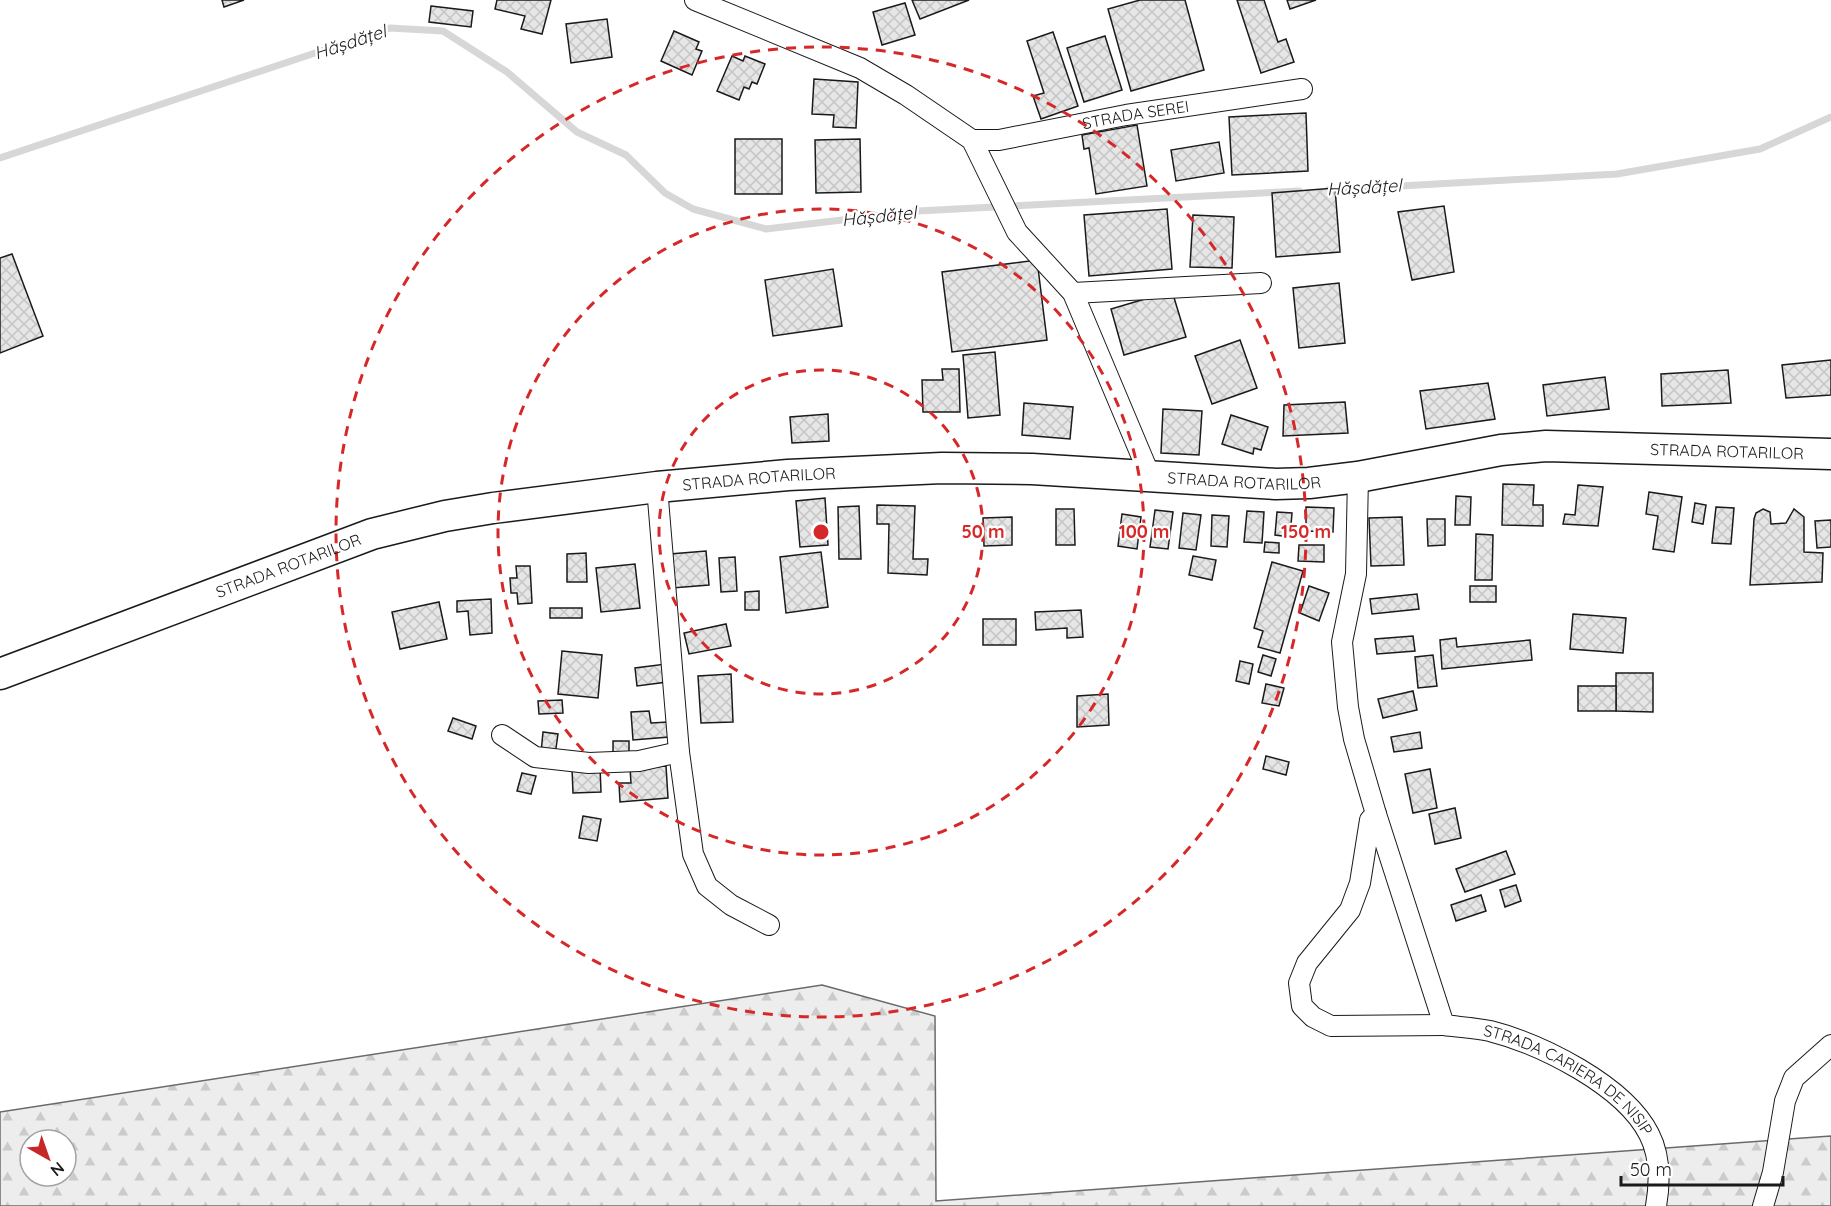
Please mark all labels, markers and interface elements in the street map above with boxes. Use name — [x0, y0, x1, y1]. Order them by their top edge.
water label: Hășdățel — [311, 19, 391, 64]
street label: STRADA SEREI — [1081, 96, 1190, 133]
water label: Hășdățel — [1326, 173, 1404, 200]
water label: Hășdățel — [841, 200, 919, 231]
street label: STRADA ROTARILOR — [1650, 439, 1804, 463]
street label: STRADA ROTARILOR — [681, 463, 836, 495]
street label: STRADA ROTARILOR — [1167, 467, 1322, 494]
text: 50 m — [961, 520, 1005, 543]
text: 100 m — [1119, 520, 1169, 543]
text: 150 m — [1281, 520, 1331, 543]
centre of rings — [811, 522, 831, 542]
street label: STRADA ROTARILOR — [213, 529, 364, 602]
street label: STRADA CARIERA DE NISIP — [1482, 1020, 1657, 1139]
north arrow — [18, 1128, 78, 1188]
scale bar — [1621, 1149, 1783, 1187]
text: N — [47, 1158, 69, 1181]
text: 50 m — [1630, 1158, 1672, 1181]

